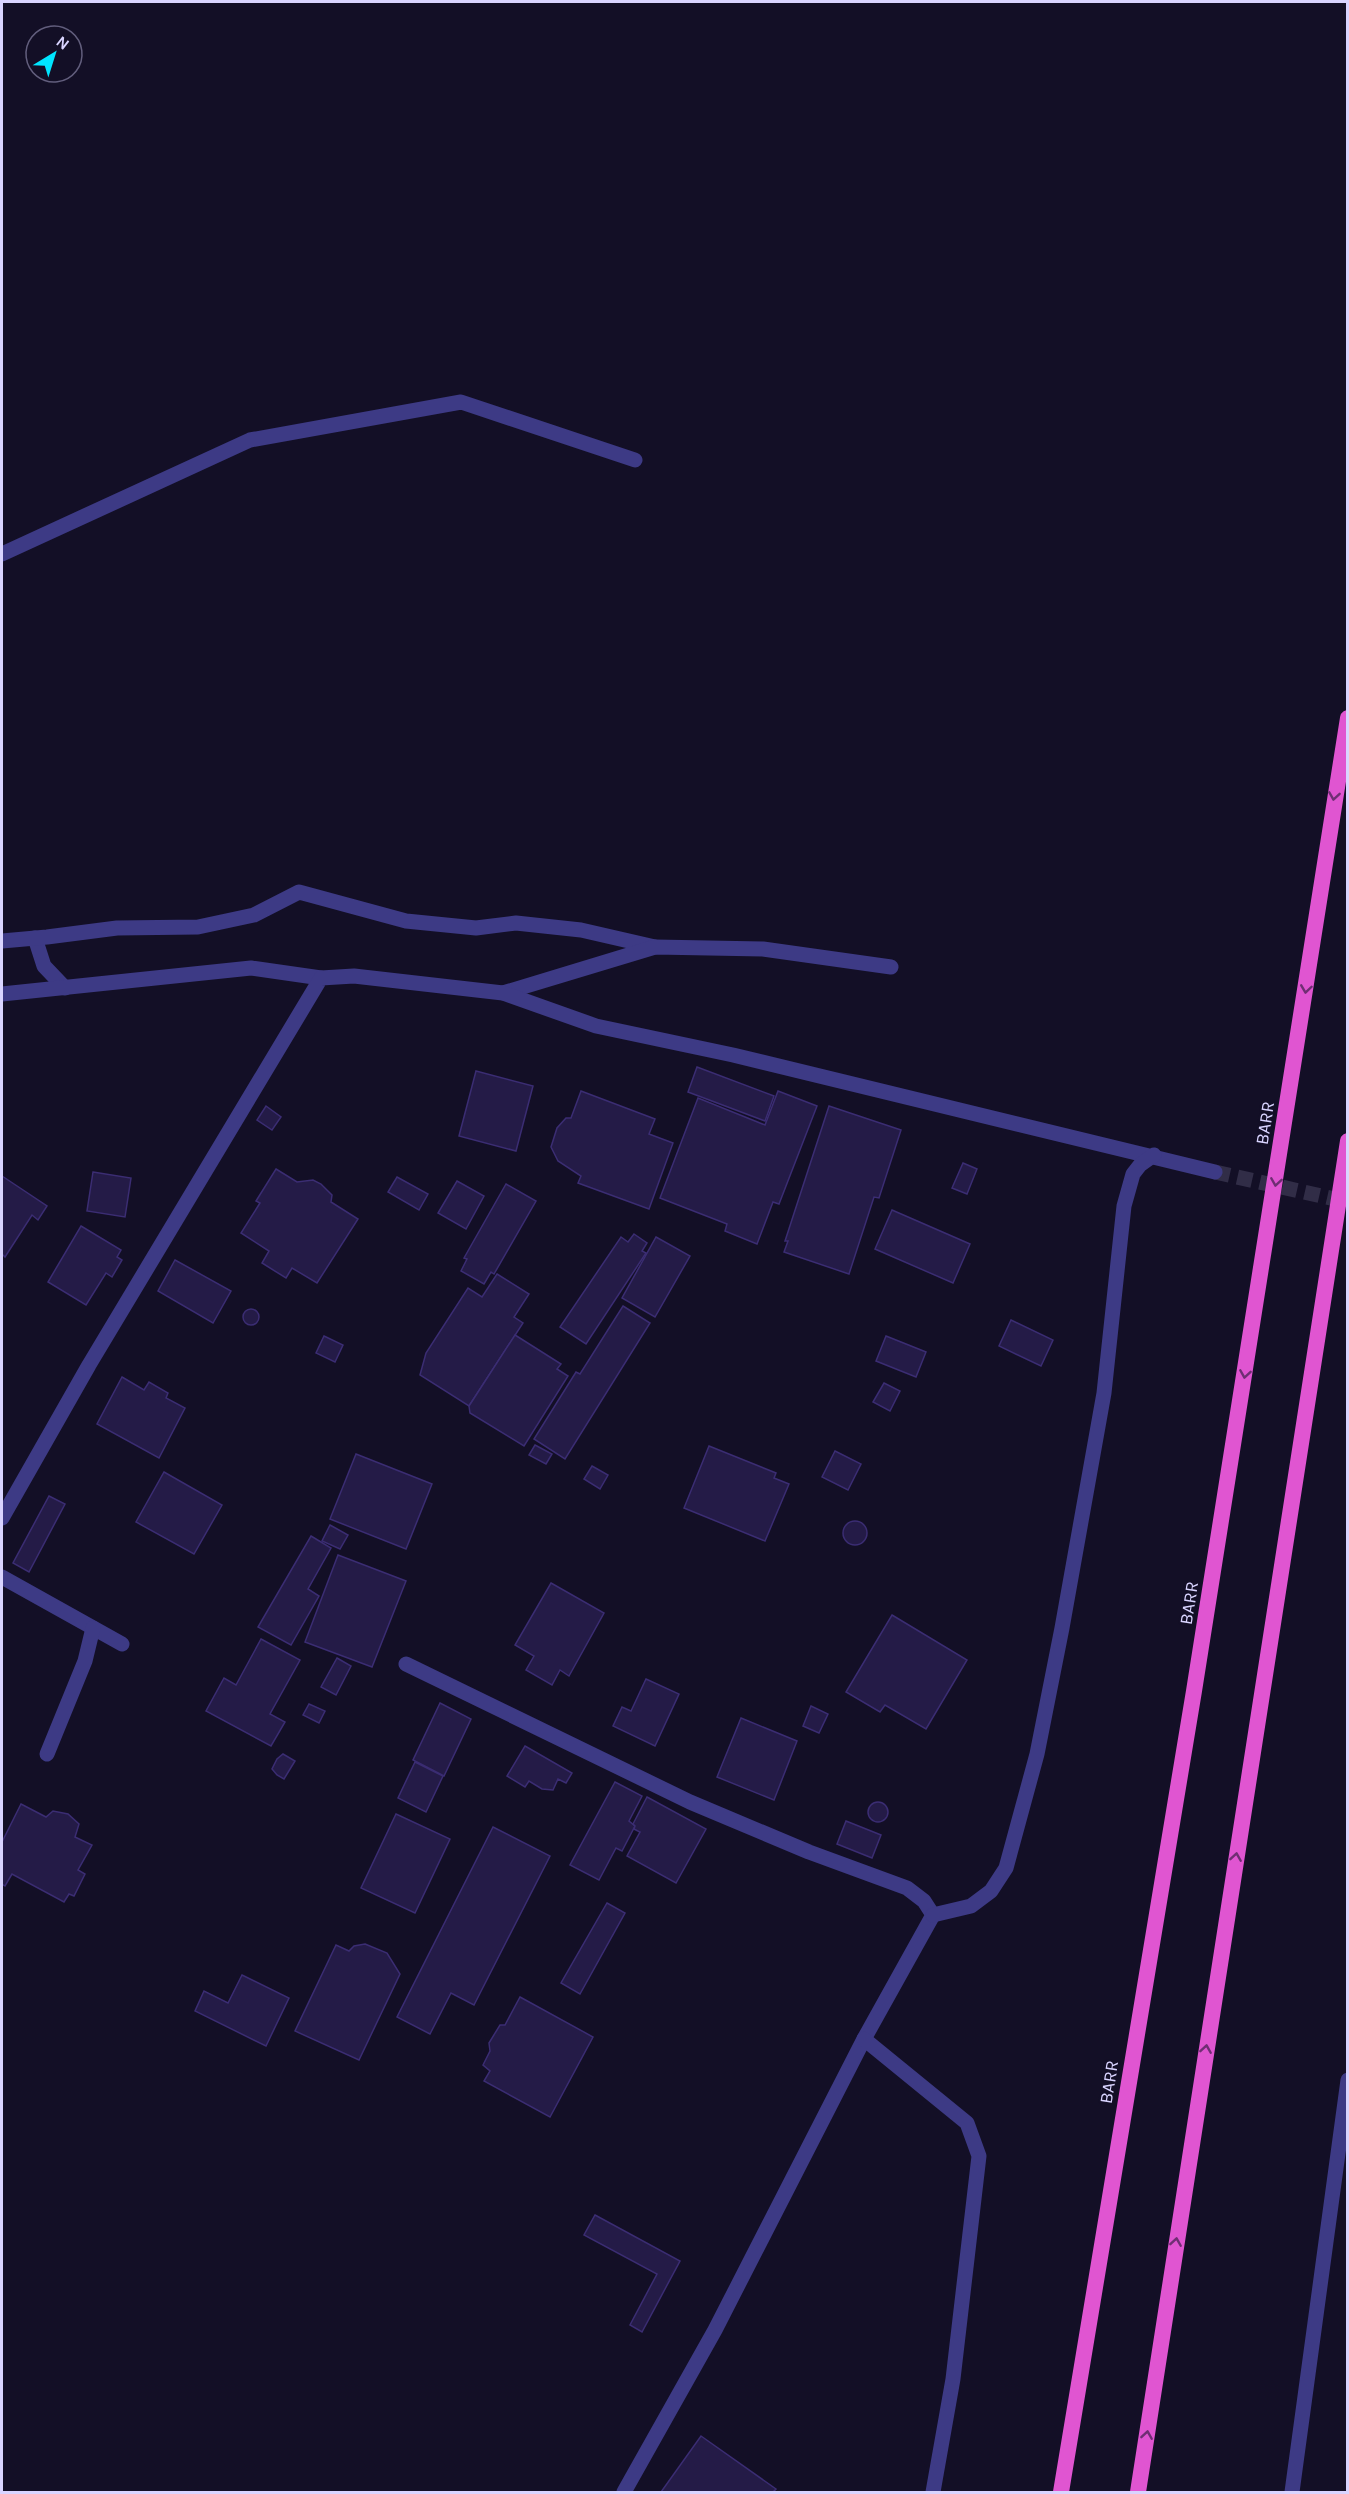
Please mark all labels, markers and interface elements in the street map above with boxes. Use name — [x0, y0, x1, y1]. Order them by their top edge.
north arrow — [24, 24, 84, 84]
text: N — [53, 32, 73, 54]
one-way arrow — [1329, 792, 1341, 801]
one-way arrow — [1300, 985, 1312, 994]
street label: BARR — [1251, 1100, 1279, 1146]
one-way arrow — [1270, 1177, 1282, 1187]
one-way arrow — [1239, 1370, 1251, 1379]
street label: BARR — [1175, 1580, 1203, 1626]
one-way arrow — [1230, 1852, 1242, 1861]
one-way arrow — [1200, 2045, 1212, 2054]
street label: BARR — [1095, 2059, 1123, 2105]
one-way arrow — [1170, 2237, 1182, 2247]
one-way arrow — [1140, 2430, 1152, 2439]

